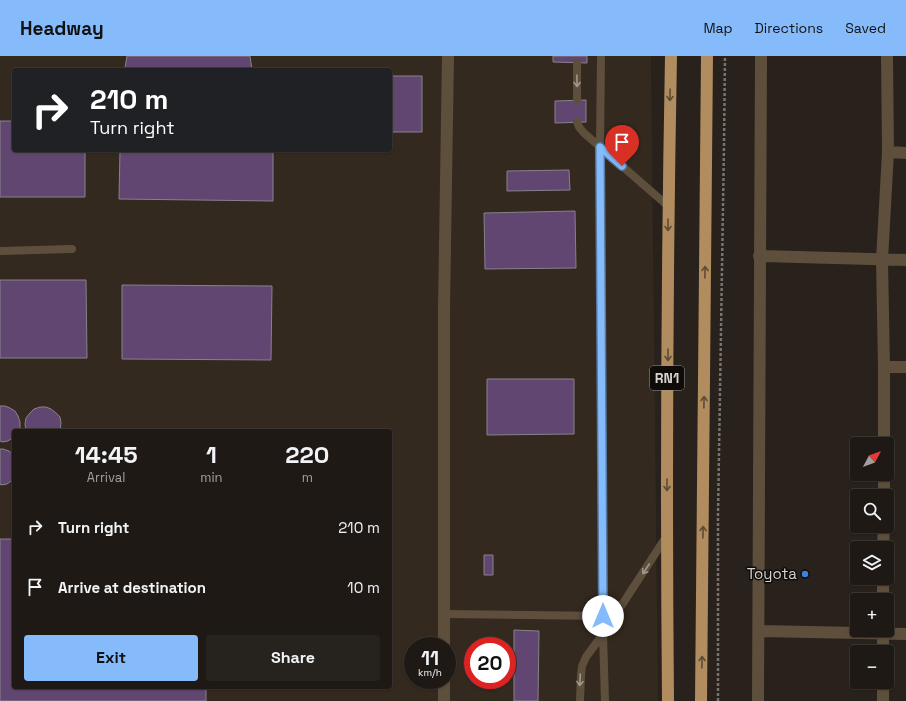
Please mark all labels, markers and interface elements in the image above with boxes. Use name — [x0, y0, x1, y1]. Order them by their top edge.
text: Headway — [20, 16, 104, 41]
text: Map — [703, 19, 733, 37]
text: Directions — [755, 19, 823, 37]
text: Saved — [845, 19, 886, 37]
one-way arrow — [573, 74, 581, 87]
text: 210 m — [90, 81, 168, 117]
icon: right — [24, 84, 76, 136]
one-way arrow — [666, 88, 674, 101]
text: Turn right — [90, 116, 174, 139]
pin — [605, 125, 639, 166]
icon: arrive — [611, 131, 633, 153]
one-way arrow — [664, 218, 672, 231]
one-way arrow — [701, 266, 709, 279]
one-way arrow — [664, 348, 671, 361]
road number: RN1 — [650, 366, 684, 390]
one-way arrow — [700, 396, 708, 409]
north arrow — [850, 437, 894, 481]
map controls — [850, 437, 894, 689]
text: 14:45 — [75, 439, 138, 470]
text: 1 — [206, 439, 217, 470]
text: 220 — [285, 439, 329, 470]
text: Arrival — [87, 469, 125, 486]
text: min — [200, 469, 223, 486]
text: m — [302, 469, 313, 486]
one-way arrow — [663, 478, 671, 491]
button: search — [850, 489, 894, 533]
icon: right — [24, 516, 46, 538]
text: Turn right — [58, 518, 129, 537]
text: 210 m — [338, 518, 380, 537]
one-way arrow — [699, 526, 707, 539]
button: layers — [850, 541, 894, 585]
one-way arrow — [641, 563, 649, 575]
place label: Toyota — [747, 564, 797, 583]
marker: Toyota — [800, 569, 810, 579]
icon: arrive — [24, 576, 46, 598]
text: Arrive at destination — [58, 578, 206, 597]
text: 10 m — [347, 578, 380, 597]
button: + — [850, 593, 894, 637]
position arrow — [582, 595, 624, 637]
button: Exit — [24, 635, 198, 681]
button: Share — [206, 635, 380, 681]
speed limit sign: 20 — [464, 637, 516, 689]
text: 11 — [421, 645, 439, 671]
button: − — [850, 645, 894, 689]
one-way arrow — [698, 656, 706, 669]
text: km/h — [418, 666, 442, 679]
one-way arrow — [577, 673, 584, 686]

